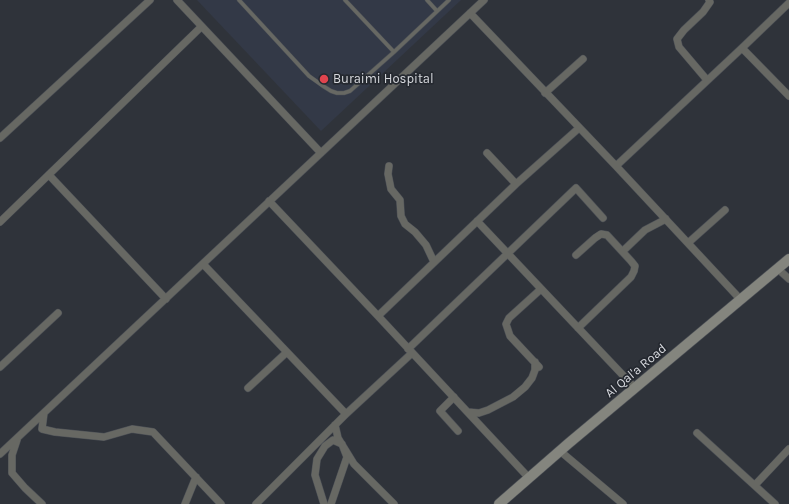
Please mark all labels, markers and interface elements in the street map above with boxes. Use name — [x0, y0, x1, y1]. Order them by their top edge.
place label: Buraimi Hospital — [333, 71, 434, 87]
marker: Buraimi Hospital — [318, 73, 330, 85]
street label: Al Qal'a Road — [602, 341, 670, 401]

